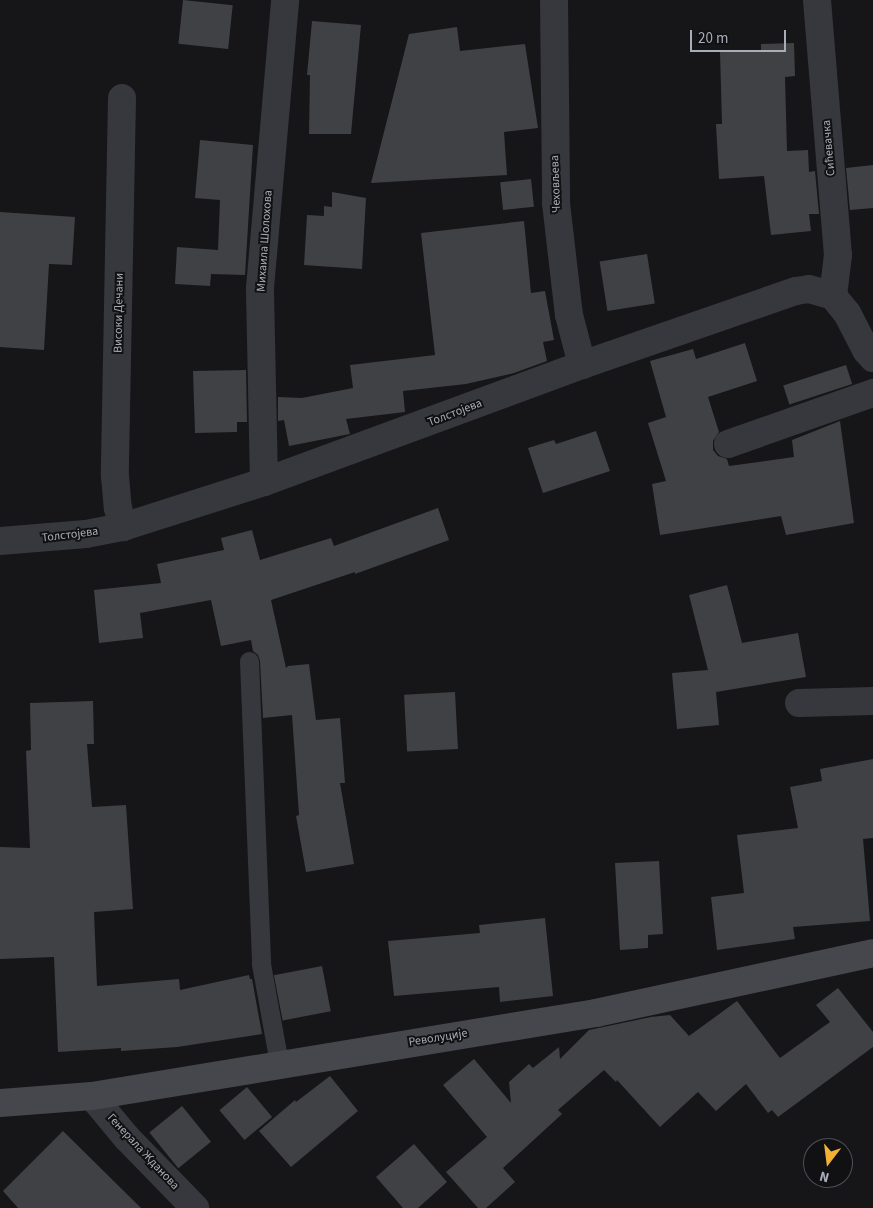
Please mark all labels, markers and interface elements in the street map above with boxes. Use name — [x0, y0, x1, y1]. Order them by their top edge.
scale bar — [693, 20, 789, 52]
text: 20 m — [698, 28, 728, 49]
street label: Сићевачка — [819, 119, 839, 177]
street label: Чеховљева — [548, 155, 564, 213]
street label: Михаила Шолохова — [254, 190, 276, 292]
street label: Високи Дечани — [111, 273, 127, 353]
street label: Толстојева — [426, 396, 484, 430]
street label: Толстојева — [41, 524, 99, 546]
street label: Револуције — [408, 1026, 468, 1050]
street label: Генерала Жданова — [104, 1111, 182, 1193]
north arrow — [803, 1138, 853, 1188]
text: N — [817, 1166, 831, 1187]

